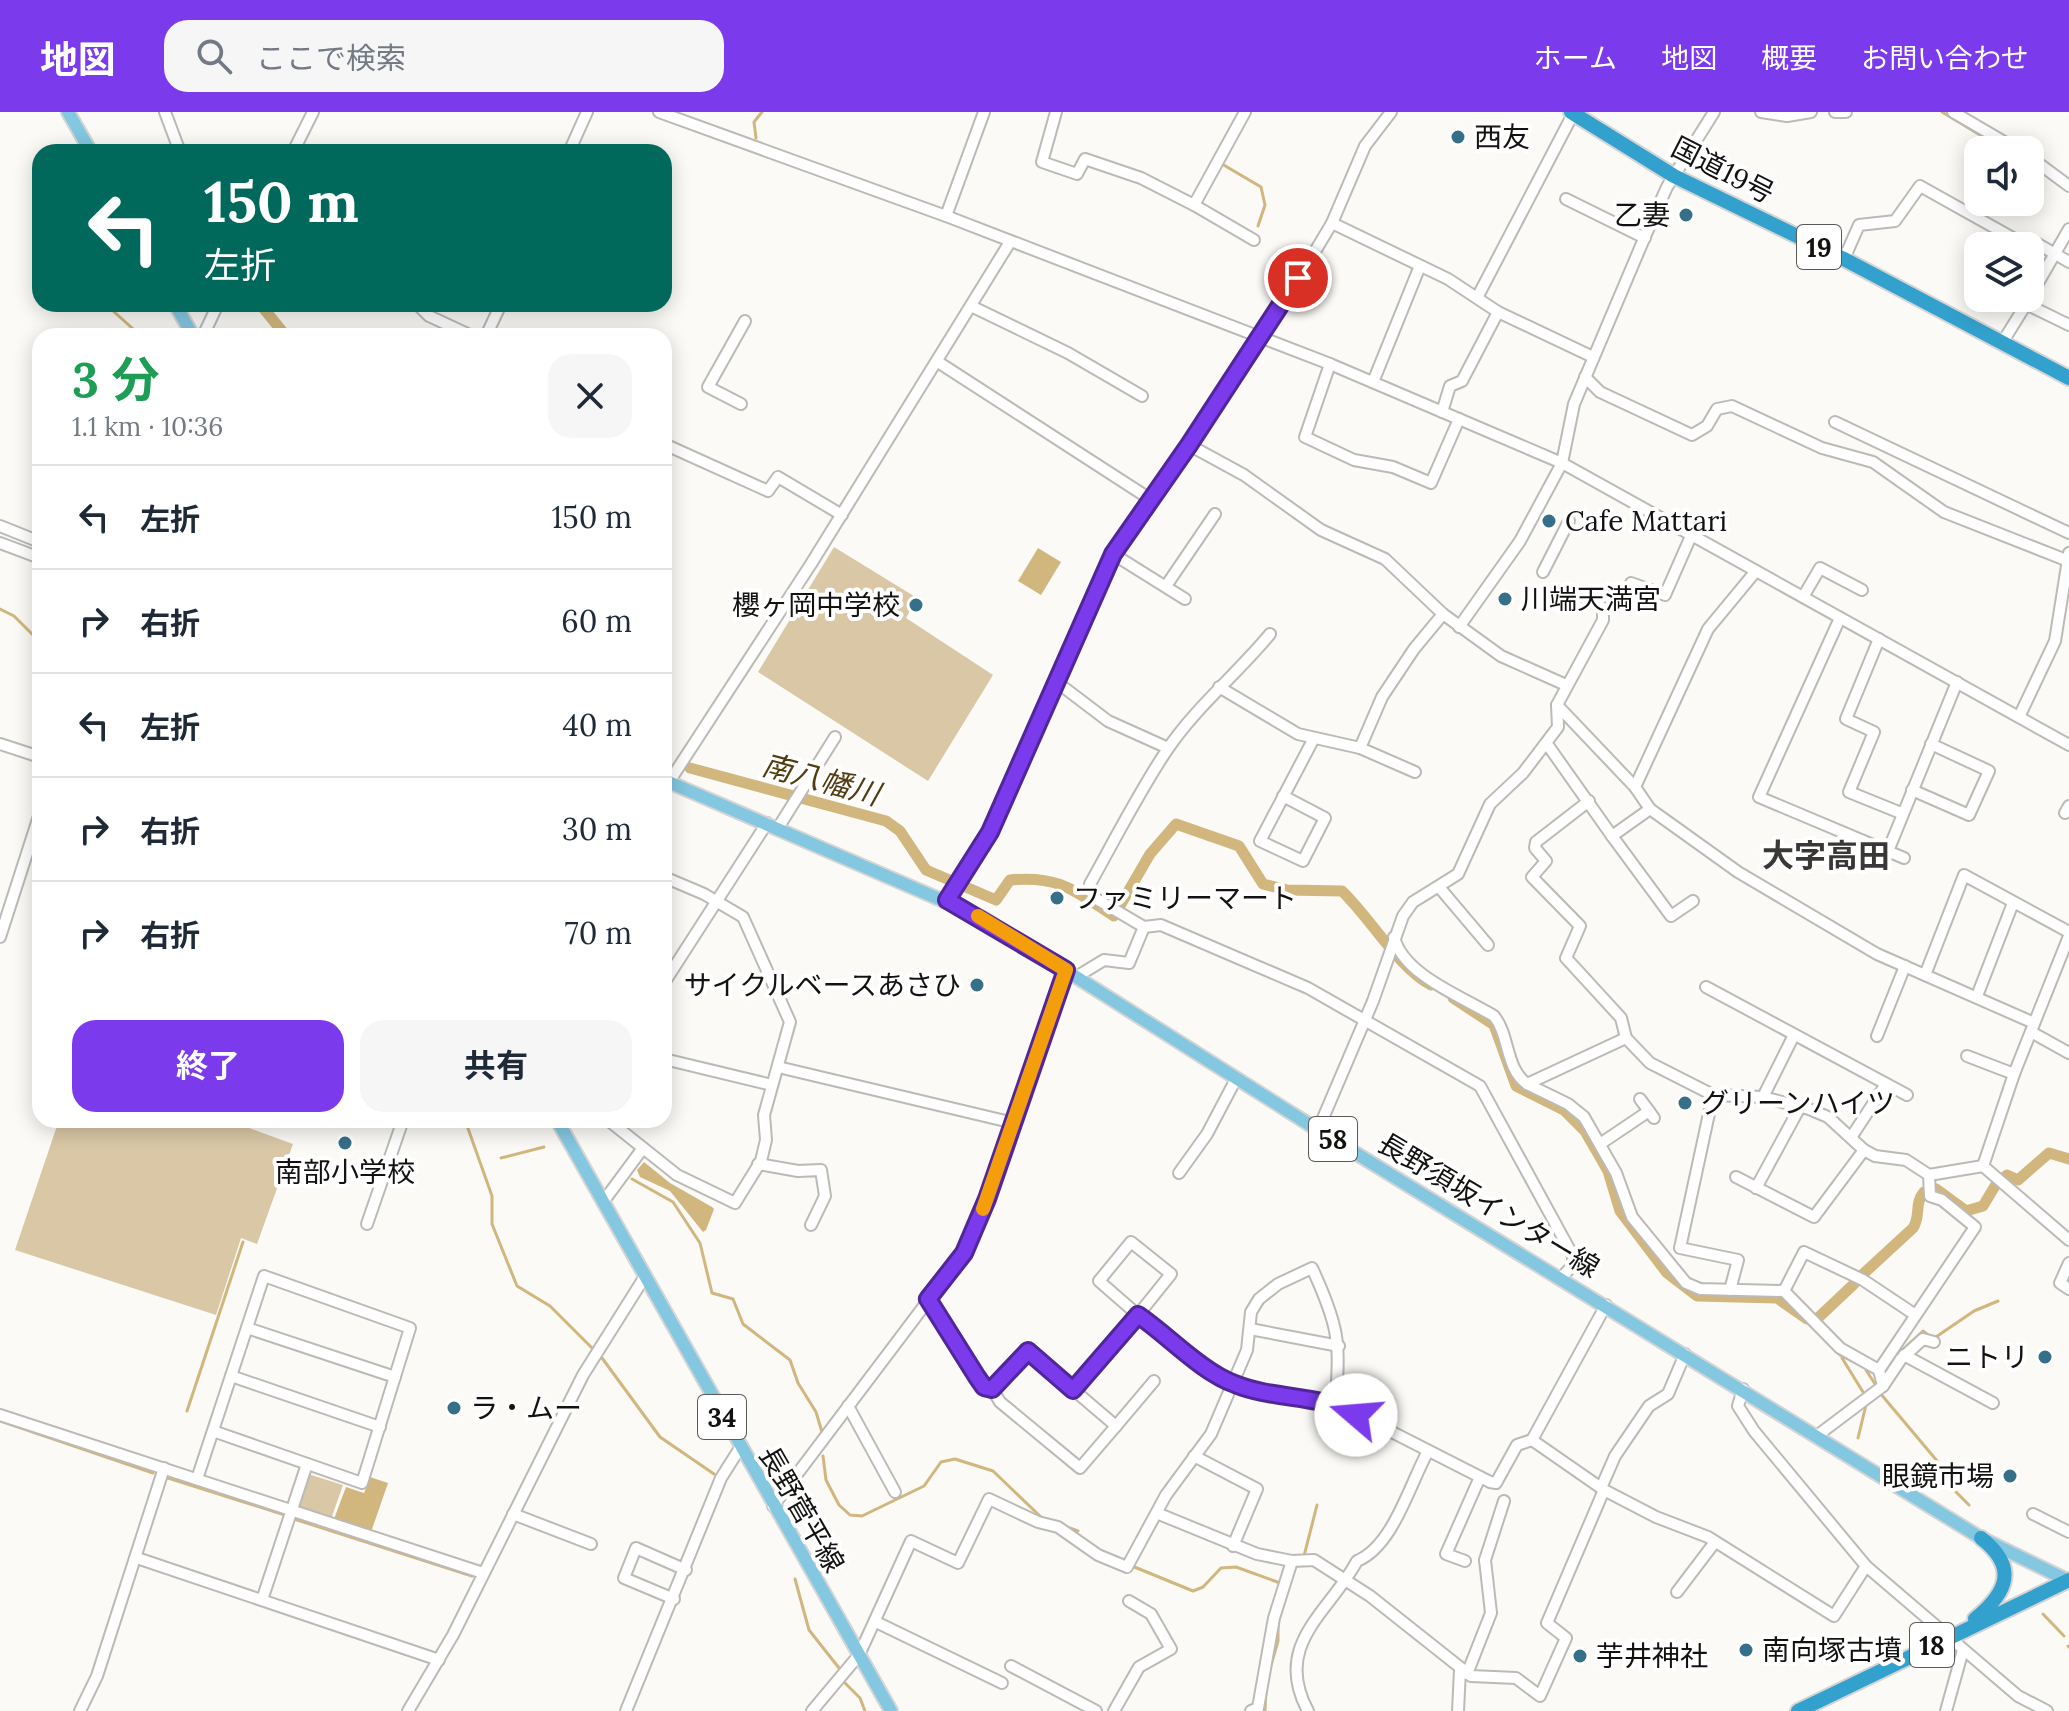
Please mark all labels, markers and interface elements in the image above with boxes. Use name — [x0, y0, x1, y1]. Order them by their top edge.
search box — [164, 20, 724, 92]
icon: search — [192, 34, 236, 78]
text: 地図 — [40, 35, 116, 83]
text: ここで検索 — [256, 39, 406, 77]
text: ホーム — [1534, 40, 1617, 76]
text: 地図 — [1661, 40, 1717, 76]
text: 概要 — [1761, 40, 1817, 76]
text: お問い合わせ — [1861, 40, 2029, 76]
place label: 西友 — [1474, 119, 1530, 155]
marker: 西友 — [1449, 128, 1467, 146]
street label: 国道19号 — [1666, 129, 1780, 211]
map controls — [1964, 136, 2044, 312]
button: sound — [1964, 136, 2044, 216]
text: 150 m — [204, 166, 359, 237]
icon: left — [72, 176, 176, 280]
place label: 乙妻 — [1614, 197, 1670, 233]
marker: 乙妻 — [1677, 206, 1695, 224]
road number: 19 — [1797, 225, 1841, 269]
button: layers — [1964, 232, 2044, 312]
text: 左折 — [204, 242, 276, 288]
pin — [1264, 244, 1332, 312]
icon: arrive — [1276, 256, 1320, 300]
text: 3 分 — [72, 349, 160, 410]
button: close — [548, 354, 632, 438]
text: 1.1 km · 10:36 — [72, 410, 223, 443]
icon: left — [72, 495, 116, 539]
text: 150 m — [551, 498, 632, 536]
text: 左折 — [140, 500, 200, 538]
place label: Cafe Mattari — [1565, 503, 1727, 539]
marker: Cafe Mattari — [1540, 512, 1558, 530]
place label: 川端天満宮 — [1521, 581, 1661, 617]
place label: 櫻ヶ岡中学校 — [732, 587, 900, 623]
marker: 川端天満宮 — [1496, 590, 1514, 608]
marker: 櫻ヶ岡中学校 — [907, 596, 925, 614]
icon: right — [72, 599, 116, 643]
text: 60 m — [561, 602, 632, 640]
text: 右折 — [140, 604, 200, 642]
icon: left — [72, 703, 116, 747]
text: 40 m — [562, 706, 632, 744]
text: 左折 — [140, 708, 200, 746]
water label: 南八幡川 — [758, 745, 887, 814]
icon: right — [72, 807, 116, 851]
text: 30 m — [562, 810, 632, 848]
text: 右折 — [140, 812, 200, 850]
district label: 大字高田 — [1762, 835, 1890, 876]
place label: ファミリーマート — [1073, 880, 1297, 916]
marker: ファミリーマート — [1048, 889, 1066, 907]
icon: right — [72, 911, 116, 955]
text: 70 m — [565, 914, 632, 952]
text: 右折 — [140, 916, 200, 954]
place label: サイクルベースあさひ — [684, 967, 961, 1003]
marker: サイクルベースあさひ — [968, 976, 986, 994]
button: 終了 — [72, 1020, 344, 1112]
button: 共有 — [360, 1020, 632, 1112]
place label: グリーンハイツ — [1701, 1085, 1895, 1121]
marker: グリーンハイツ — [1676, 1094, 1694, 1112]
road number: 58 — [1309, 1117, 1357, 1161]
street label: 長野須坂インター線 — [1372, 1125, 1606, 1285]
marker: 南部小学校 — [336, 1134, 354, 1152]
place label: 南部小学校 — [275, 1154, 415, 1190]
place label: ニトリ — [1945, 1339, 2029, 1375]
marker: ニトリ — [2036, 1348, 2054, 1366]
position arrow — [1314, 1373, 1398, 1457]
place label: ラ・ムー — [470, 1390, 582, 1426]
road number: 34 — [698, 1395, 746, 1439]
marker: ラ・ムー — [445, 1399, 463, 1417]
street label: 長野菅平線 — [751, 1439, 853, 1579]
place label: 眼鏡市場 — [1882, 1458, 1994, 1494]
marker: 眼鏡市場 — [2001, 1467, 2019, 1485]
road number: 18 — [1910, 1623, 1954, 1667]
place label: 南向塚古墳 — [1762, 1632, 1902, 1668]
place label: 芋井神社 — [1596, 1638, 1708, 1674]
marker: 南向塚古墳 — [1737, 1641, 1755, 1659]
marker: 芋井神社 — [1571, 1647, 1589, 1665]

